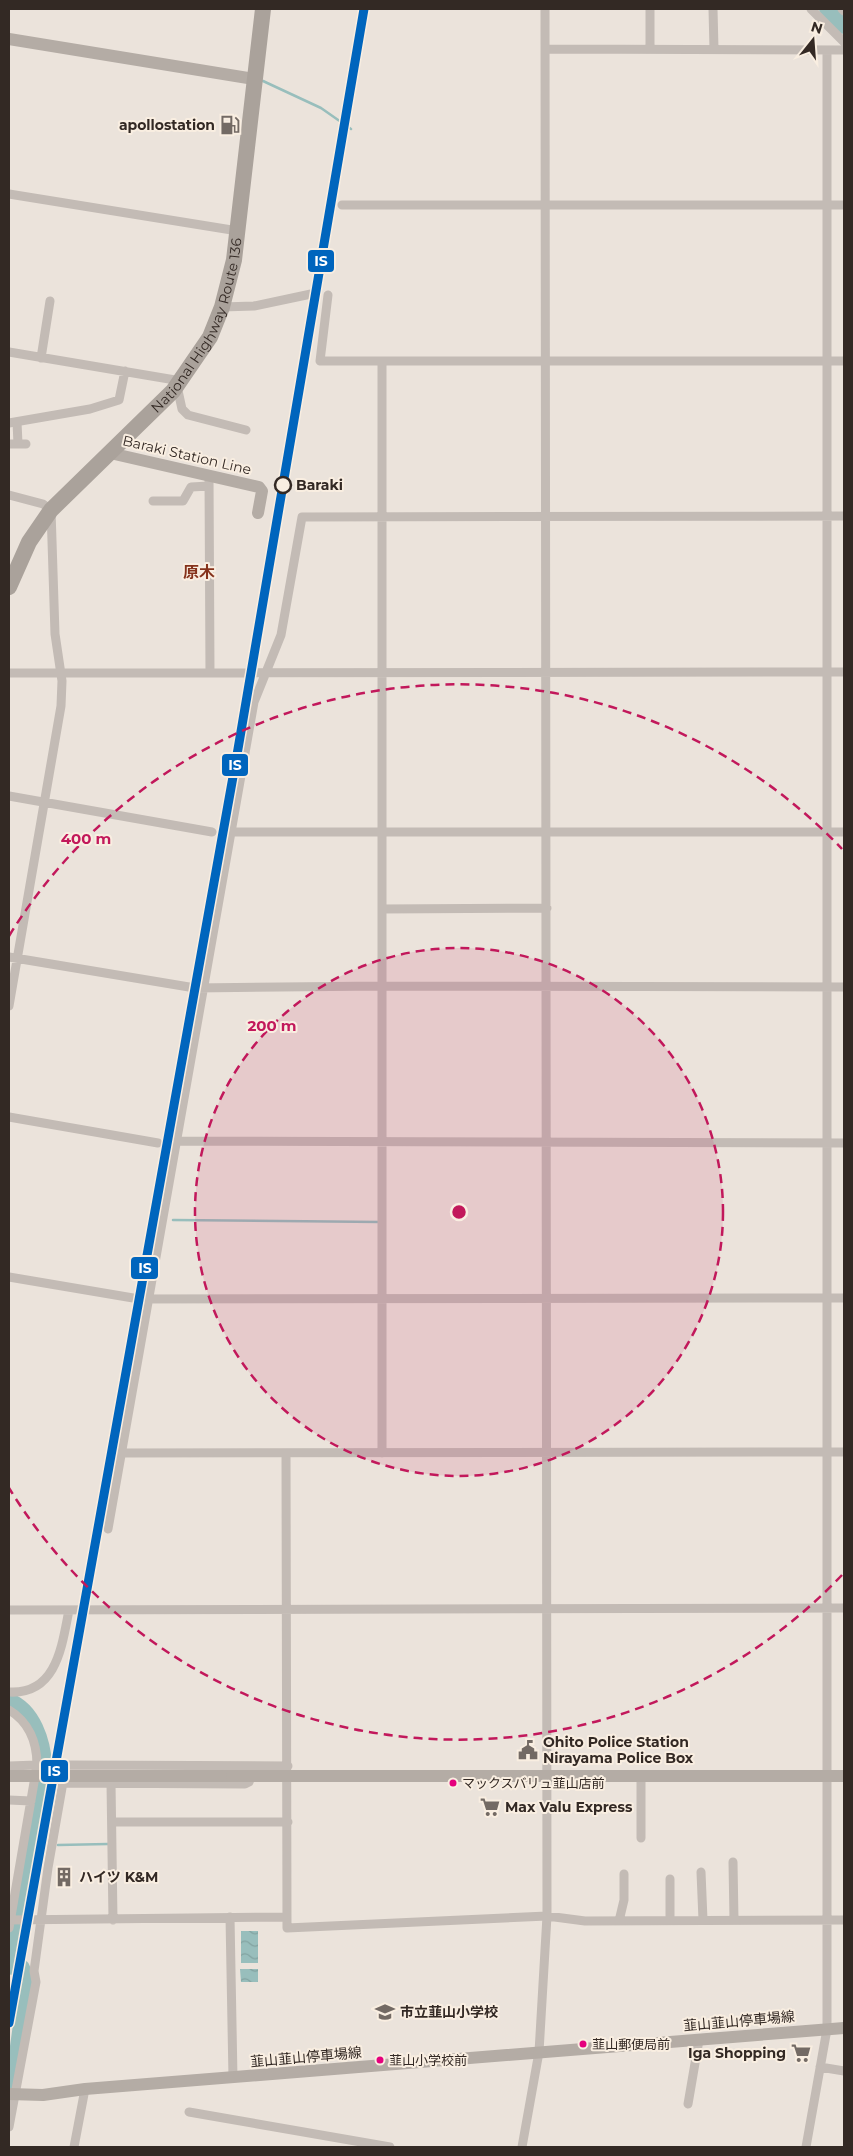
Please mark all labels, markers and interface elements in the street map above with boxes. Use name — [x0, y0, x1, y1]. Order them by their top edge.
north arrow — [788, 15, 838, 65]
text: N — [809, 17, 825, 38]
fuel station icon: apollostation — [219, 114, 241, 136]
place label: apollostation — [119, 116, 215, 134]
street label: National Highway Route 136 — [147, 236, 246, 417]
line badge: IS — [307, 249, 335, 273]
text: IS — [314, 252, 328, 270]
street label: Baraki Station Line — [121, 431, 253, 479]
marker: Baraki — [274, 476, 292, 494]
place label: Baraki — [296, 476, 343, 494]
district label: 原木 — [183, 563, 215, 582]
line badge: IS — [221, 753, 249, 777]
text: IS — [228, 756, 242, 774]
text: 400 m — [61, 829, 111, 848]
text: 200 m — [247, 1016, 297, 1035]
centre of rings — [450, 1203, 468, 1221]
line badge: IS — [130, 1256, 159, 1280]
text: IS — [138, 1259, 152, 1277]
place label: Ohito Police Station Nirayama Police Box — [543, 1733, 694, 1767]
public building icon: Ohito Police Station Nirayama Police Box — [517, 1739, 539, 1761]
line badge: IS — [40, 1759, 69, 1783]
text: IS — [47, 1762, 61, 1780]
place label: マックスバリュ韮山店前 — [462, 1775, 605, 1791]
marker: マックスバリュ韮山店前 — [448, 1778, 458, 1788]
supermarket icon: Max Valu Express — [479, 1796, 501, 1818]
place label: Max Valu Express — [505, 1798, 633, 1816]
building icon: ハイツ K&M — [53, 1866, 75, 1888]
place label: ハイツ K&M — [79, 1868, 158, 1886]
school or university icon: 市立韮山小学校 — [374, 2001, 396, 2023]
place label: 市立韮山小学校 — [400, 2003, 498, 2021]
street label: 韮山韮山停車場線 — [682, 2007, 796, 2035]
place label: 韮山郵便局前 — [592, 2036, 670, 2052]
marker: 韮山郵便局前 — [578, 2039, 588, 2049]
supermarket icon: Iga Shopping — [790, 2042, 812, 2064]
street label: 韮山韮山停車場線 — [249, 2043, 363, 2071]
place label: Iga Shopping — [688, 2044, 786, 2062]
place label: 韮山小学校前 — [389, 2052, 467, 2068]
marker: 韮山小学校前 — [375, 2055, 385, 2065]

